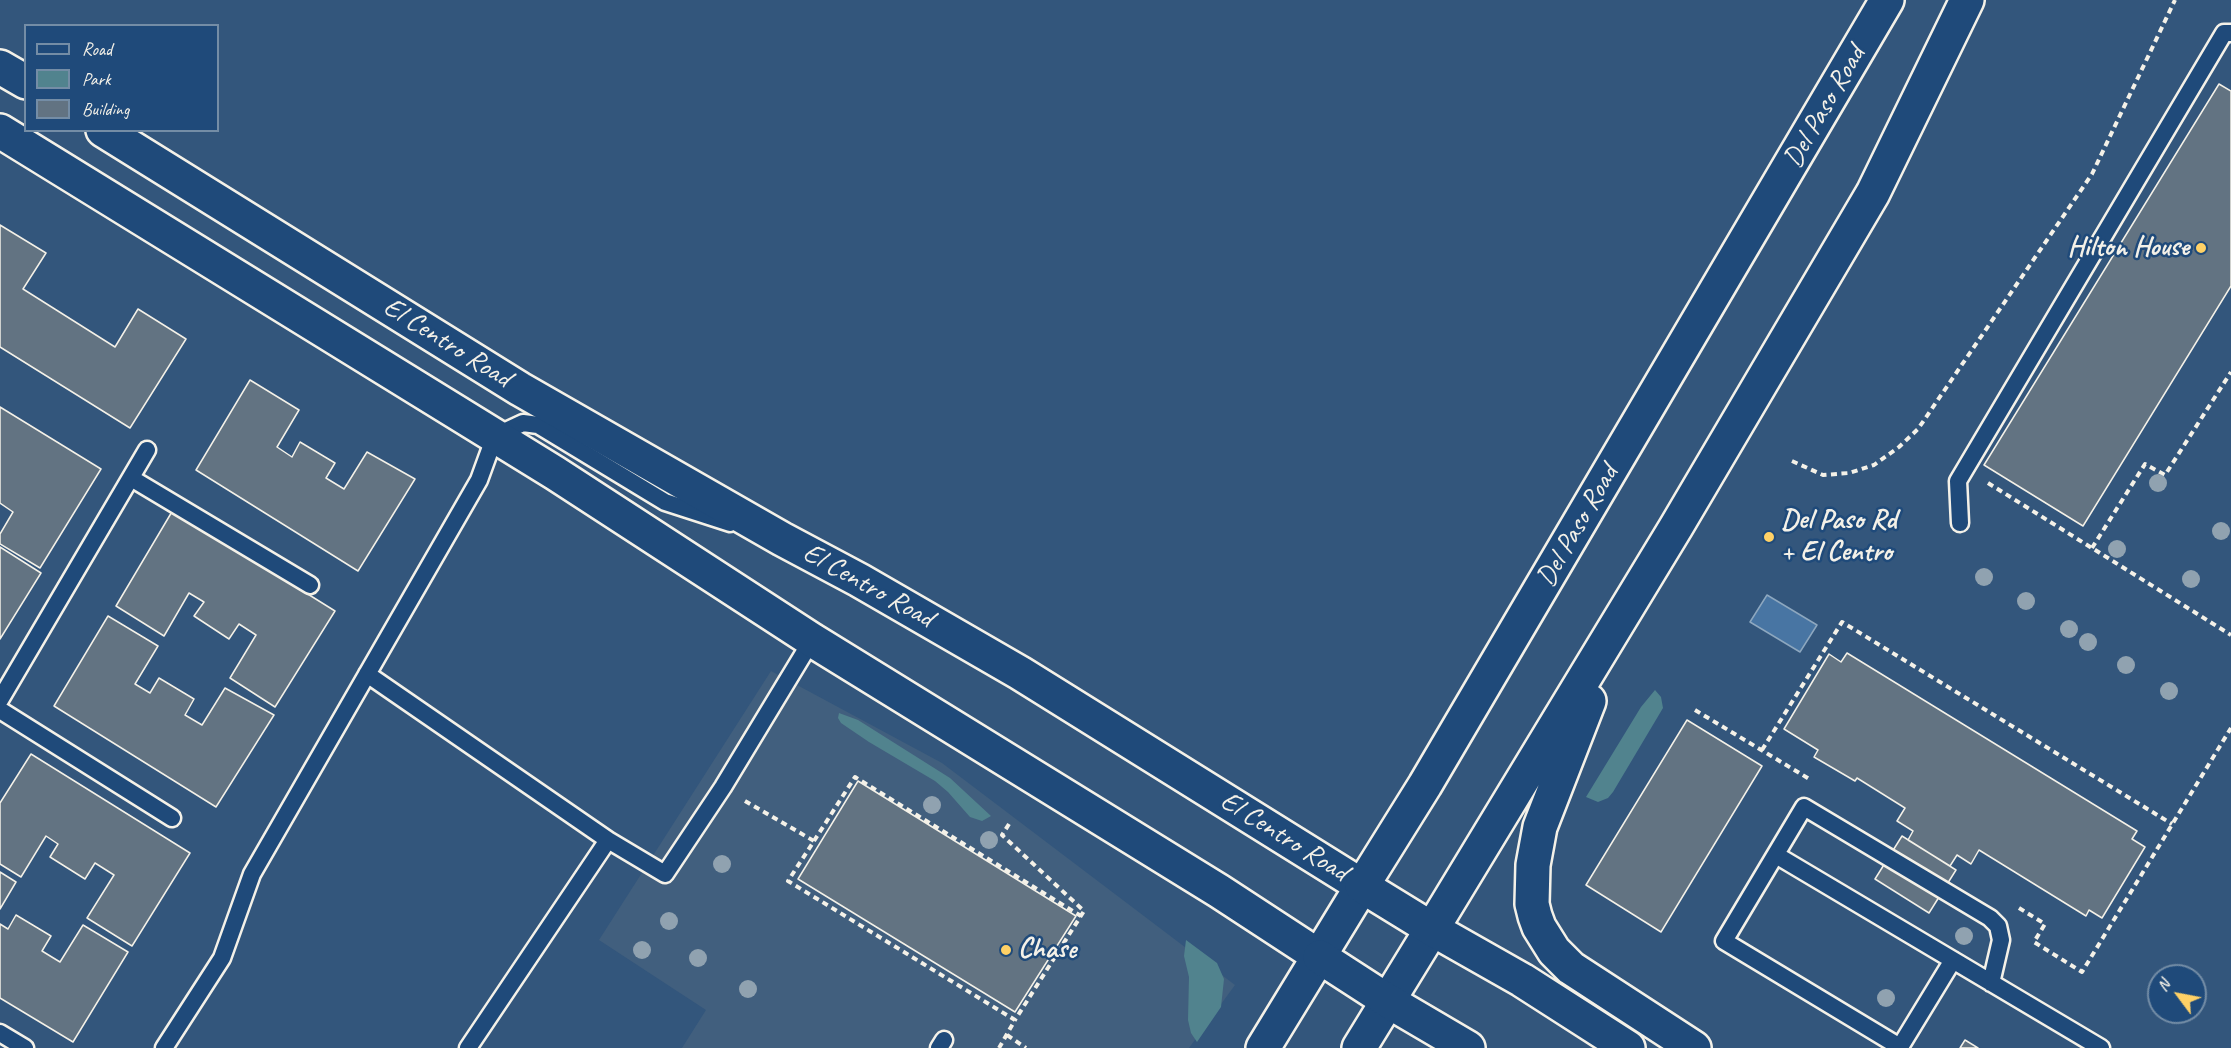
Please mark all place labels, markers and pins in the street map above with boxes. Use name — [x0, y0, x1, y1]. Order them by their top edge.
place label: Hilton House — [2067, 231, 2189, 265]
marker: Hilton House — [2194, 241, 2208, 255]
place label: Del Paso Rd + El Centro — [1781, 504, 1896, 570]
marker: Del Paso Rd + El Centro — [1762, 530, 1776, 544]
place label: Chase — [1018, 933, 1076, 967]
marker: Chase — [999, 943, 1013, 957]

